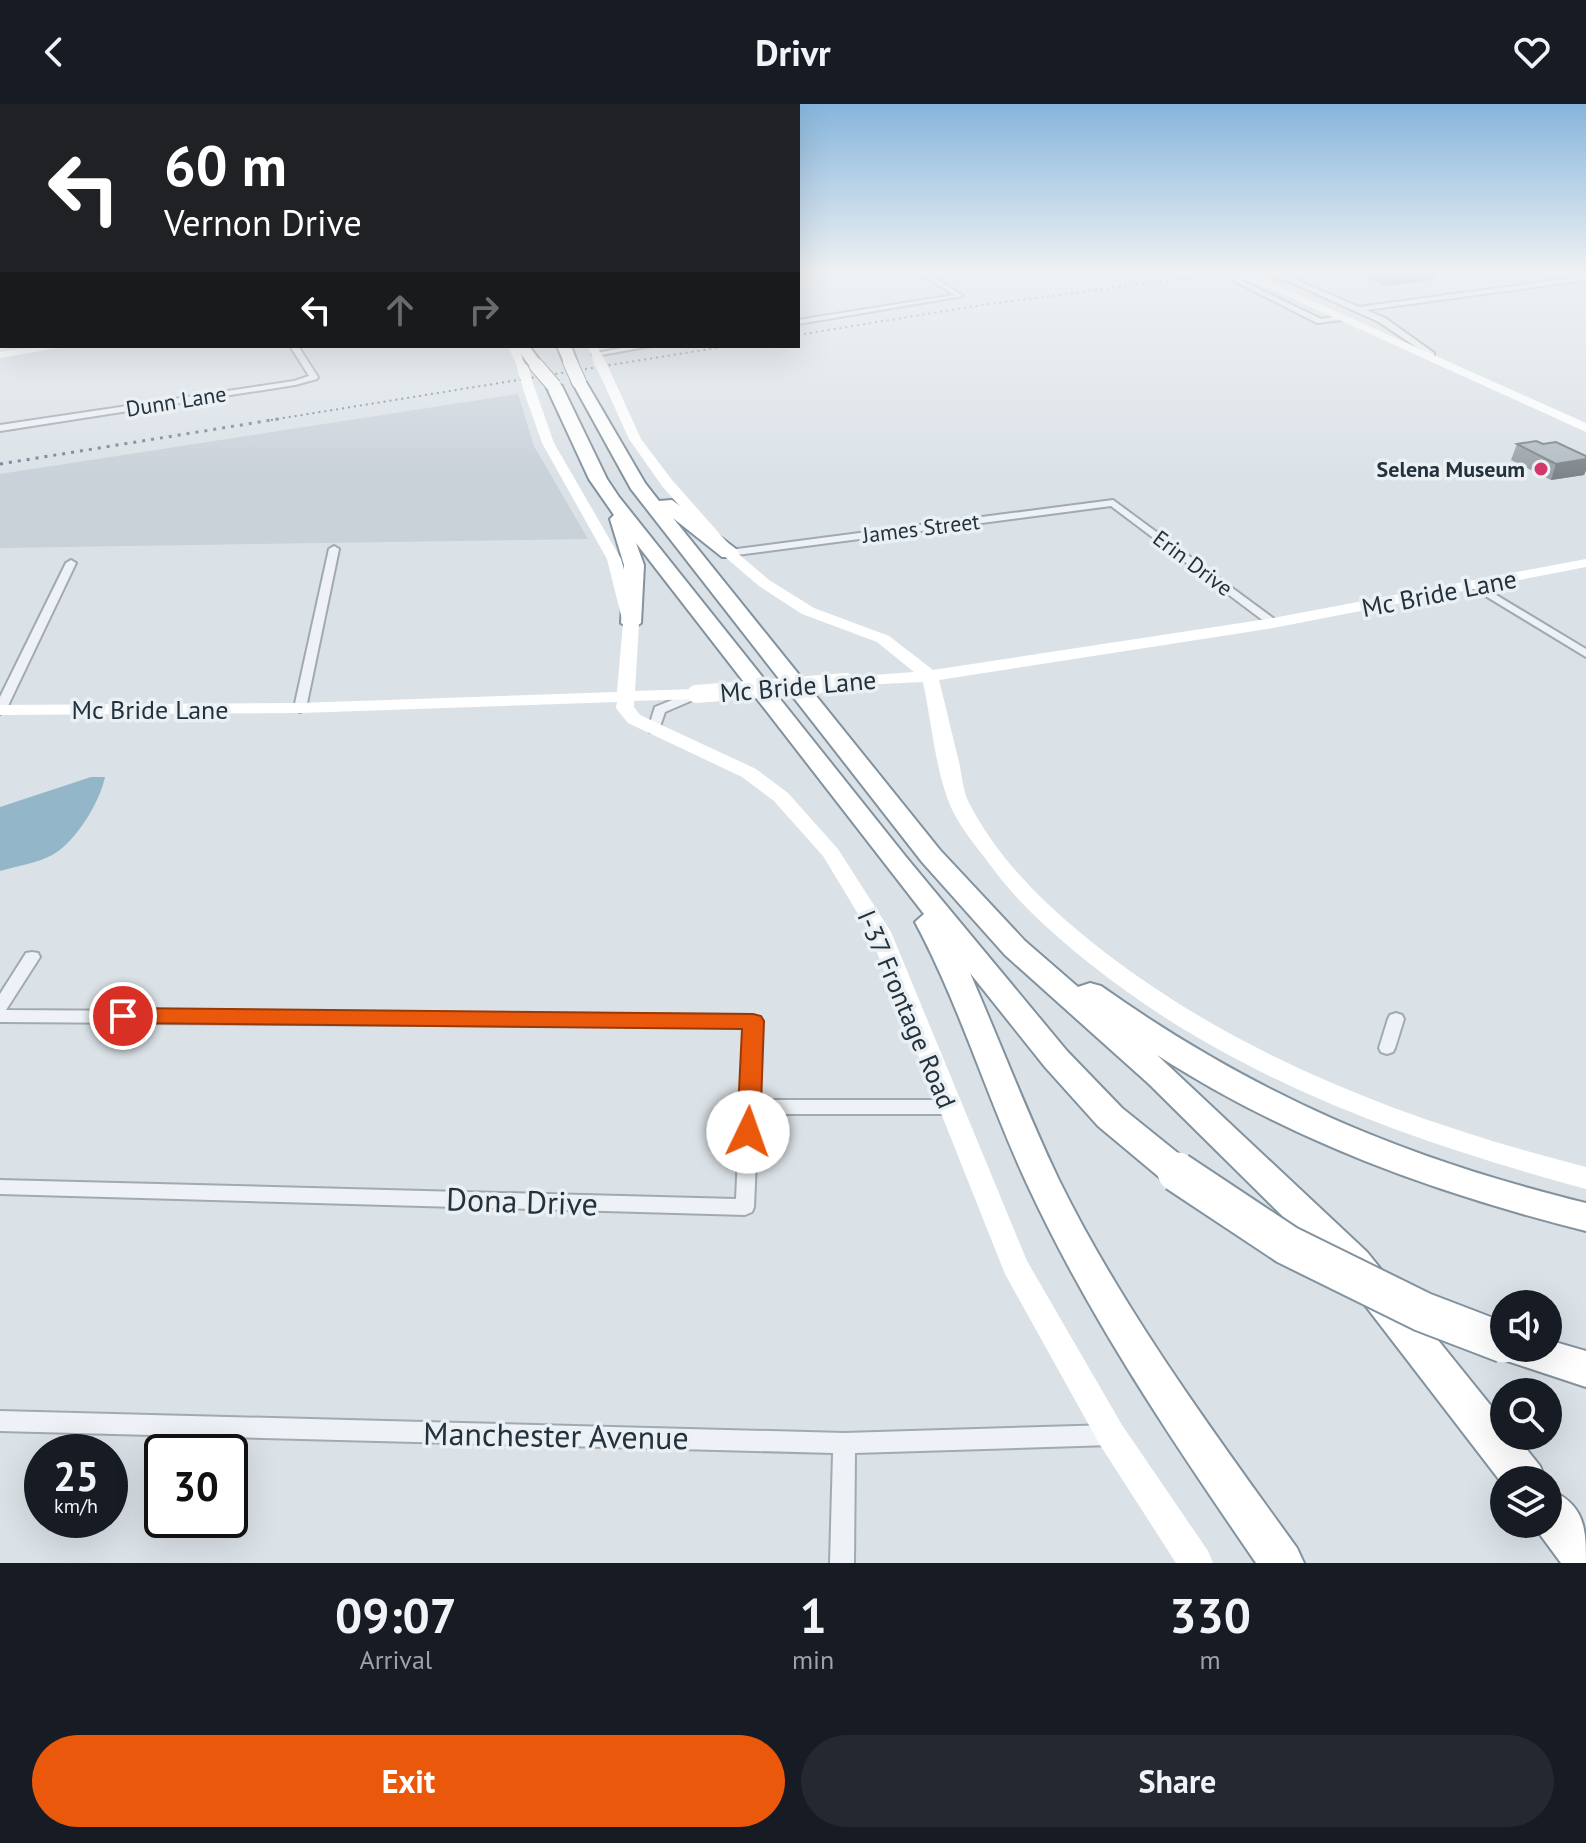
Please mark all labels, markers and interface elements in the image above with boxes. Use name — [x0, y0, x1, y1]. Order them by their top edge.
text: Drivr — [755, 29, 831, 76]
icon: back — [32, 30, 76, 74]
icon: heart — [1510, 30, 1554, 74]
text: 60 m — [164, 129, 287, 201]
icon: left — [32, 136, 136, 240]
text: Vernon Drive — [164, 199, 362, 246]
icon: left — [294, 288, 338, 332]
icon: ahead — [378, 288, 422, 332]
icon: right — [462, 288, 506, 332]
street label: Dunn Lane — [124, 379, 228, 423]
place label: Selena Museum — [1377, 455, 1525, 483]
marker: Selena Museum — [1532, 460, 1550, 478]
street label: James Street — [860, 507, 982, 549]
street label: Erin Drive — [1148, 524, 1238, 602]
street label: Mc Bride Lane — [1359, 562, 1519, 624]
street label: Mc Bride Lane — [718, 663, 878, 709]
street label: Mc Bride Lane — [72, 693, 229, 726]
street label: I-37 Frontage Road — [850, 905, 964, 1113]
pin — [89, 982, 157, 1050]
icon: arrive — [101, 994, 145, 1038]
position arrow — [706, 1090, 790, 1174]
street label: Dona Drive — [445, 1177, 599, 1225]
map controls — [1490, 1290, 1562, 1538]
button: sound — [1490, 1290, 1562, 1362]
button: search — [1490, 1378, 1562, 1450]
street label: Manchester Avenue — [423, 1412, 689, 1458]
speed limit sign: 30 — [144, 1434, 248, 1538]
text: 25 — [53, 1450, 99, 1502]
button: layers — [1490, 1466, 1562, 1538]
text: km/h — [54, 1493, 98, 1519]
text: 09:07 — [335, 1584, 457, 1646]
text: 1 — [799, 1584, 827, 1646]
text: 330 — [1169, 1584, 1251, 1646]
text: Arrival — [360, 1643, 432, 1676]
text: min — [792, 1643, 834, 1676]
text: m — [1200, 1643, 1221, 1676]
button: Exit — [32, 1735, 785, 1827]
button: Share — [801, 1735, 1554, 1827]

